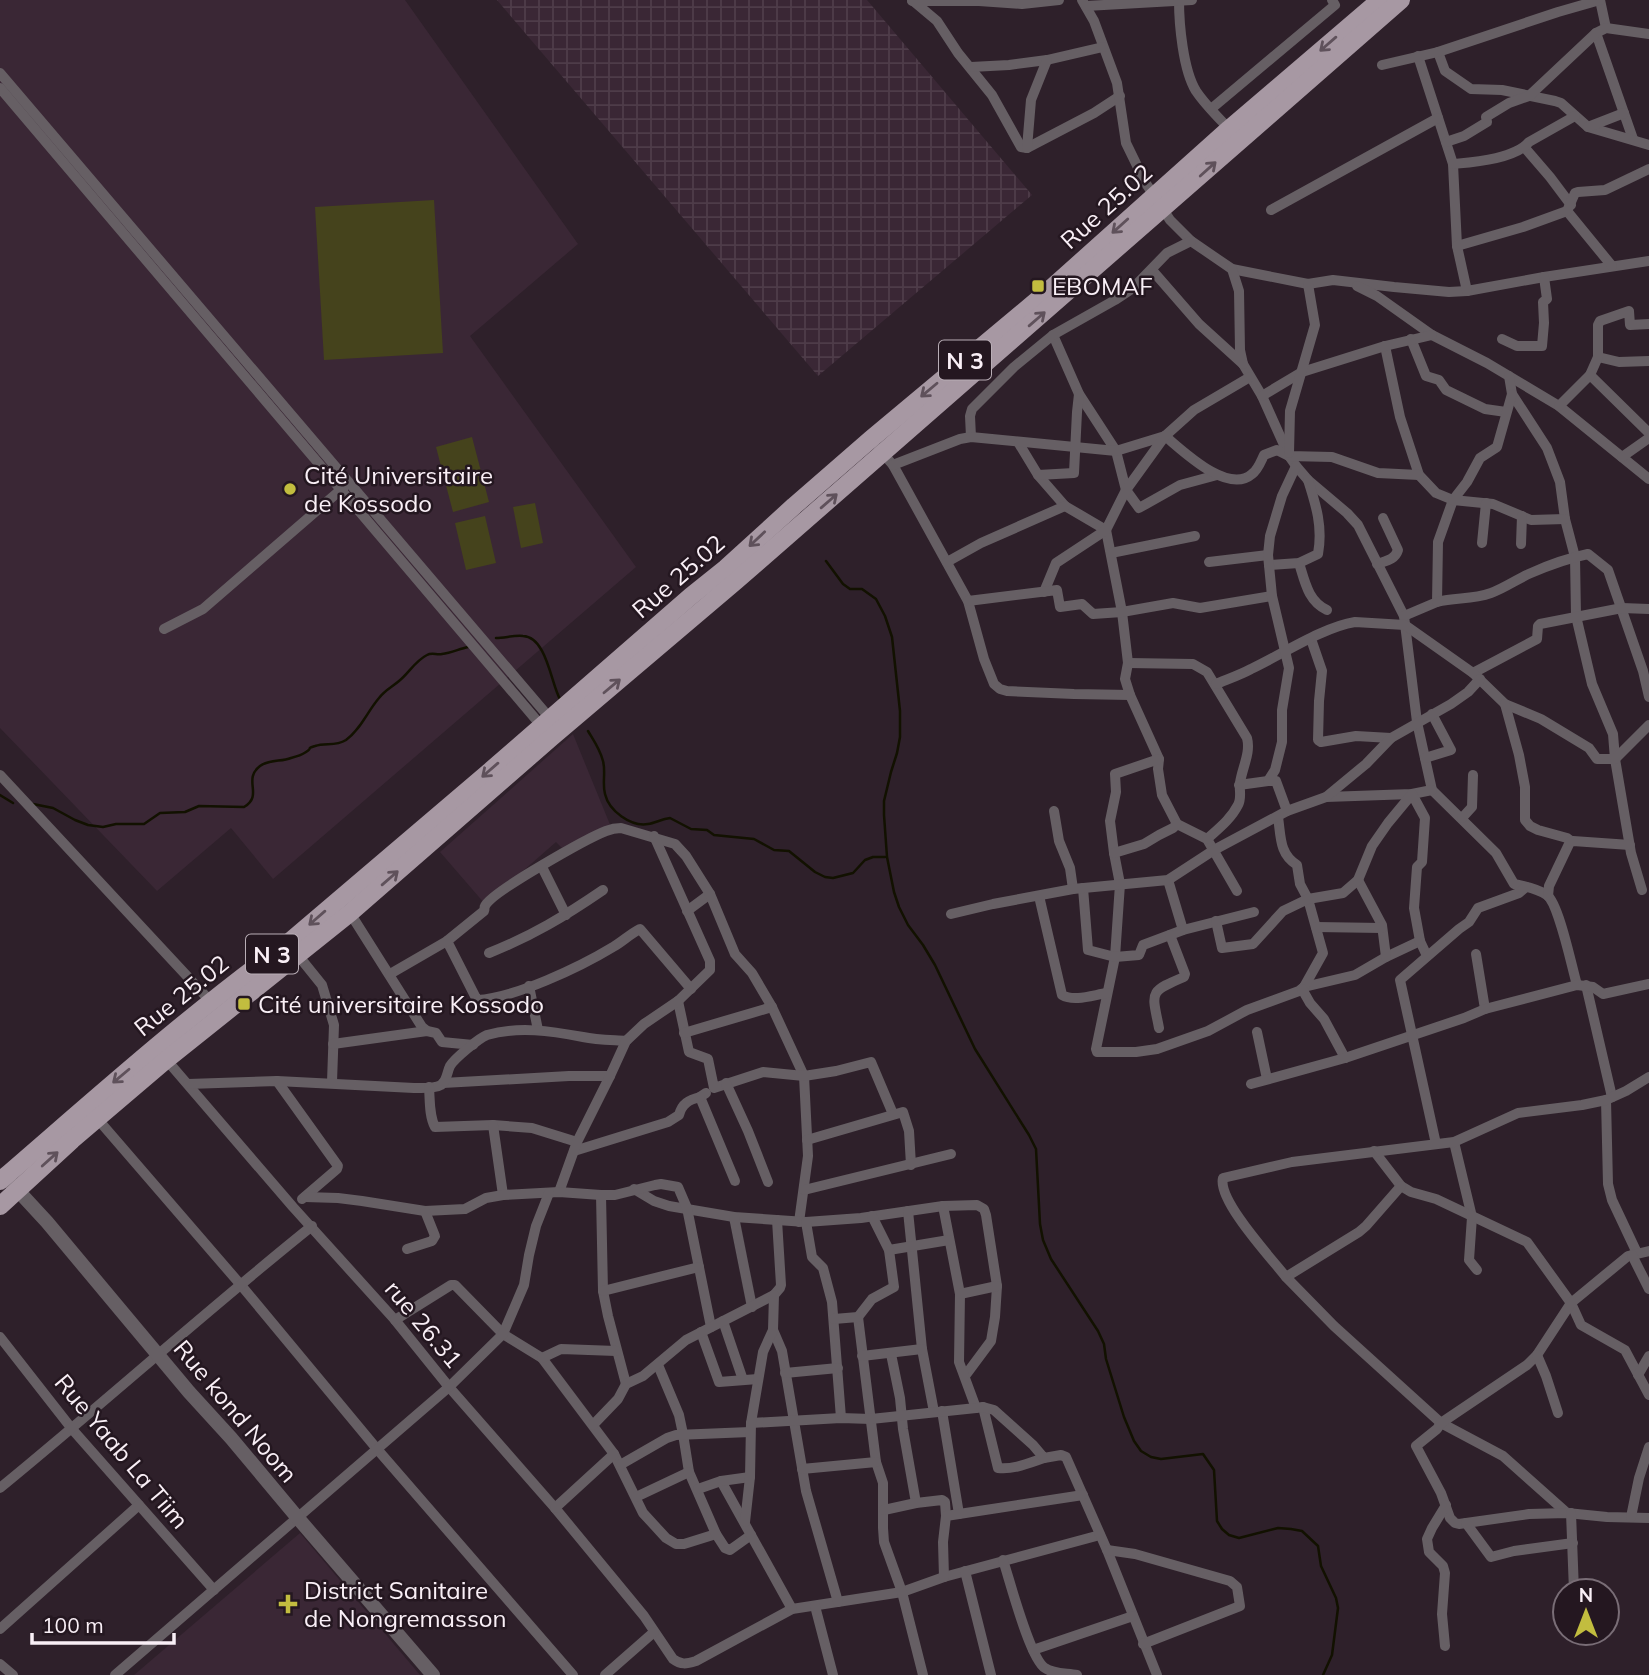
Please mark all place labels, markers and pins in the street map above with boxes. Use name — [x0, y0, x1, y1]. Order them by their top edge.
place label: EBOMAF — [1052, 271, 1153, 301]
marker: EBOMAF — [1030, 278, 1046, 294]
place label: Cité Universitaire de Kossodo — [304, 460, 493, 518]
marker: Cité Universitaire de Kossodo — [282, 481, 298, 497]
place label: Cité universitaire Kossodo — [258, 989, 544, 1019]
marker: Cité universitaire Kossodo — [236, 996, 252, 1012]
place label: District Sanitaire de Nongremasson — [304, 1575, 507, 1633]
marker: District Sanitaire de Nongremasson — [278, 1594, 298, 1614]

